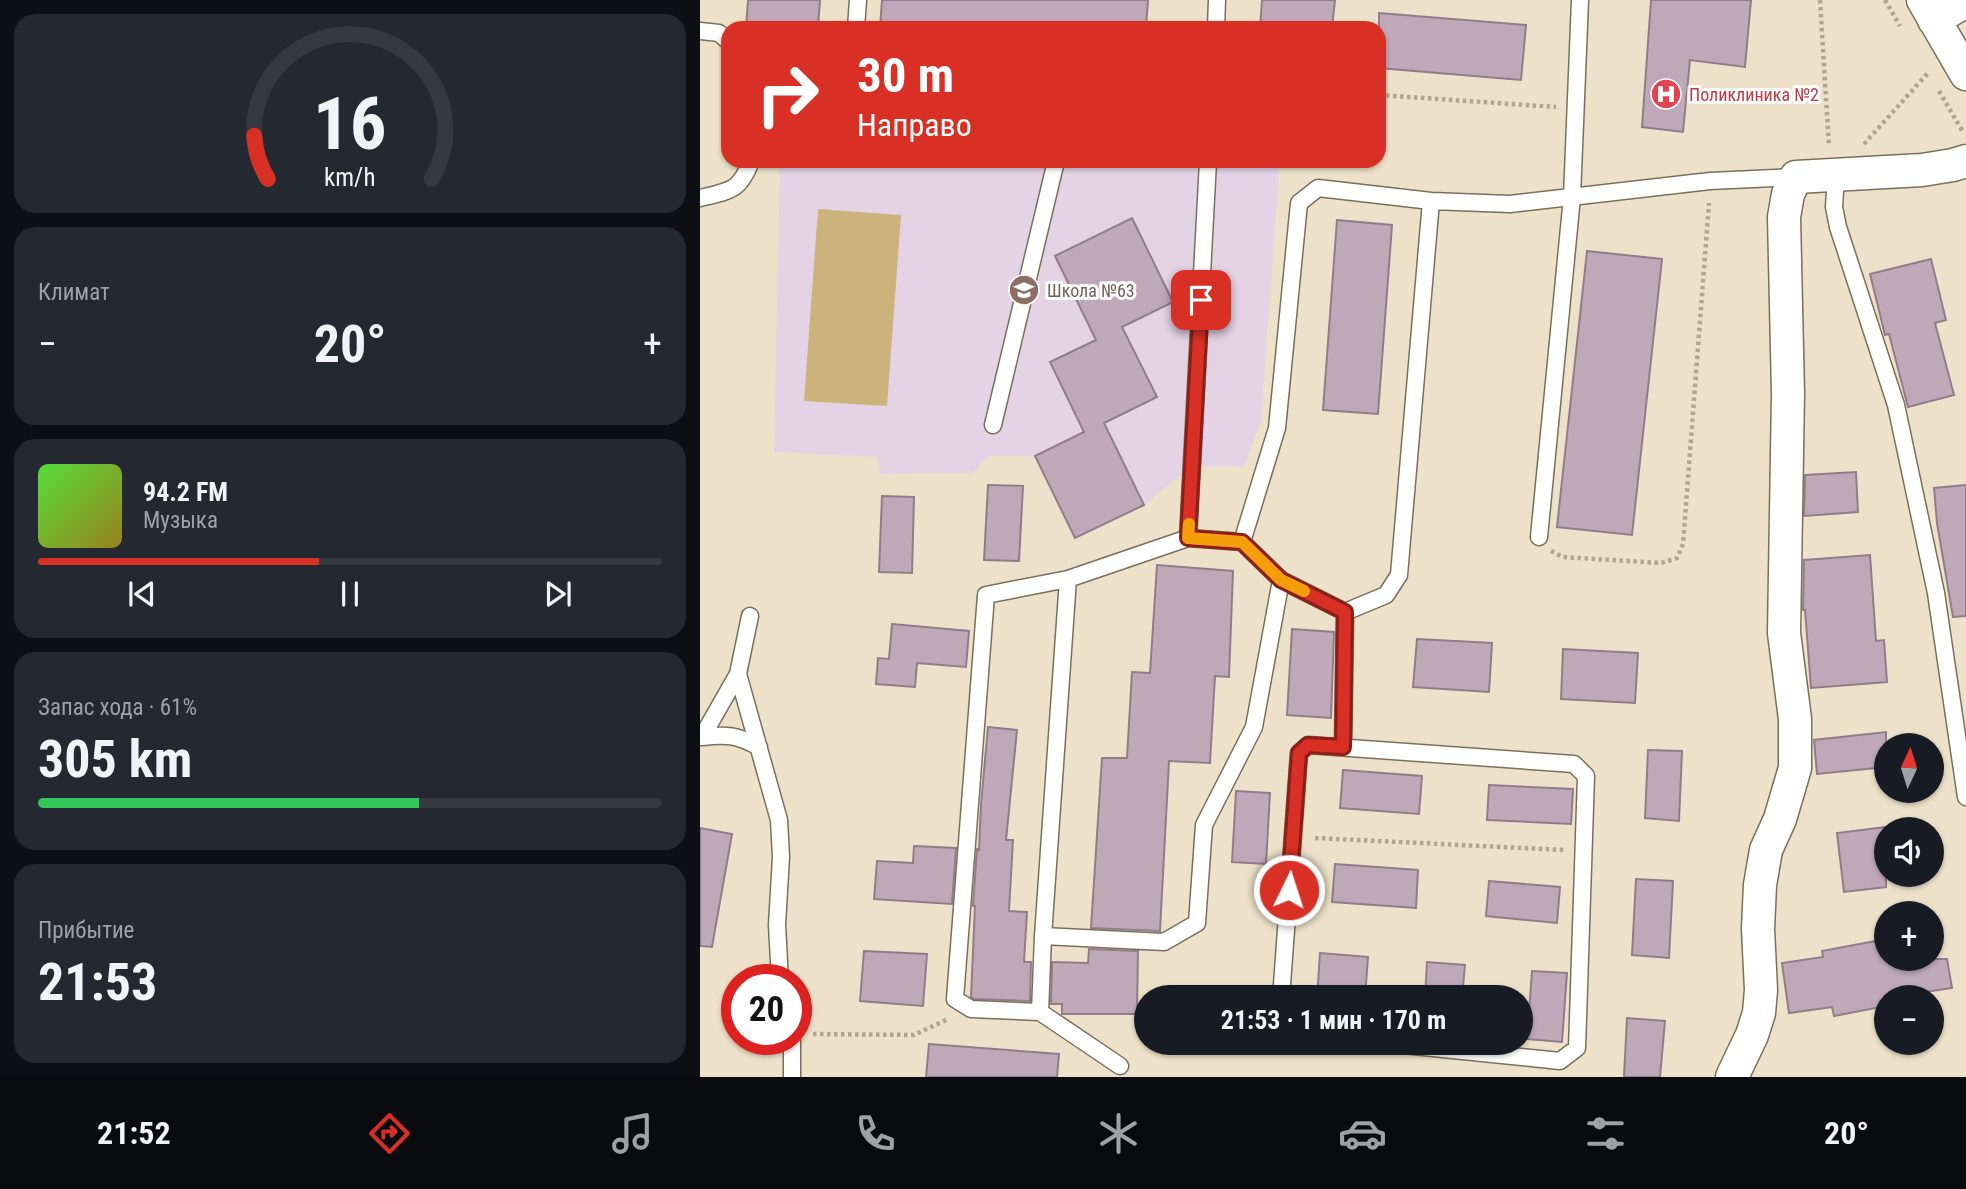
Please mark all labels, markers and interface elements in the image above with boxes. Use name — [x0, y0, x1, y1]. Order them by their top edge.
text: 30 m — [857, 47, 954, 104]
icon: right — [742, 49, 833, 140]
hospital icon: Поликлиника №2 — [1649, 77, 1683, 111]
text: 16 — [313, 82, 387, 168]
place label: Поликлиника №2 — [1689, 84, 1819, 105]
text: Направо — [857, 106, 972, 144]
text: km/h — [324, 163, 376, 192]
pin — [1171, 270, 1231, 330]
school or university icon: Школа №63 — [1007, 273, 1041, 307]
text: Климат — [38, 279, 110, 306]
place label: Школа №63 — [1047, 280, 1135, 301]
icon: arrive — [1182, 281, 1220, 319]
text: 20° — [314, 314, 386, 375]
text: − — [38, 322, 57, 366]
text: + — [643, 322, 662, 366]
text: 94.2 FM — [143, 477, 228, 507]
text: Музыка — [143, 507, 218, 534]
icon: previous — [123, 575, 161, 613]
icon: pause — [331, 575, 369, 613]
icon: next — [539, 575, 577, 613]
text: Запас хода · 61% — [38, 694, 197, 721]
text: 305 km — [38, 729, 192, 790]
north arrow — [1874, 733, 1944, 803]
map controls — [1874, 733, 1944, 1055]
button: sound — [1874, 817, 1944, 887]
position arrow — [1252, 853, 1326, 927]
button: + — [1874, 901, 1944, 971]
text: Прибытие — [38, 917, 134, 944]
text: 21:53 — [38, 952, 157, 1013]
speed limit sign: 20 — [721, 964, 812, 1055]
button: − — [1874, 985, 1944, 1055]
text: 21:53 · 1 мин · 170 m — [1221, 1005, 1446, 1035]
icon: directions — [365, 1109, 414, 1158]
icon: music — [608, 1109, 657, 1158]
icon: phone — [851, 1109, 900, 1158]
icon: climate — [1094, 1109, 1143, 1158]
icon: car — [1338, 1109, 1387, 1158]
icon: filters — [1581, 1109, 1630, 1158]
text: 21:52 — [97, 1114, 171, 1152]
text: 20° — [1824, 1114, 1869, 1152]

